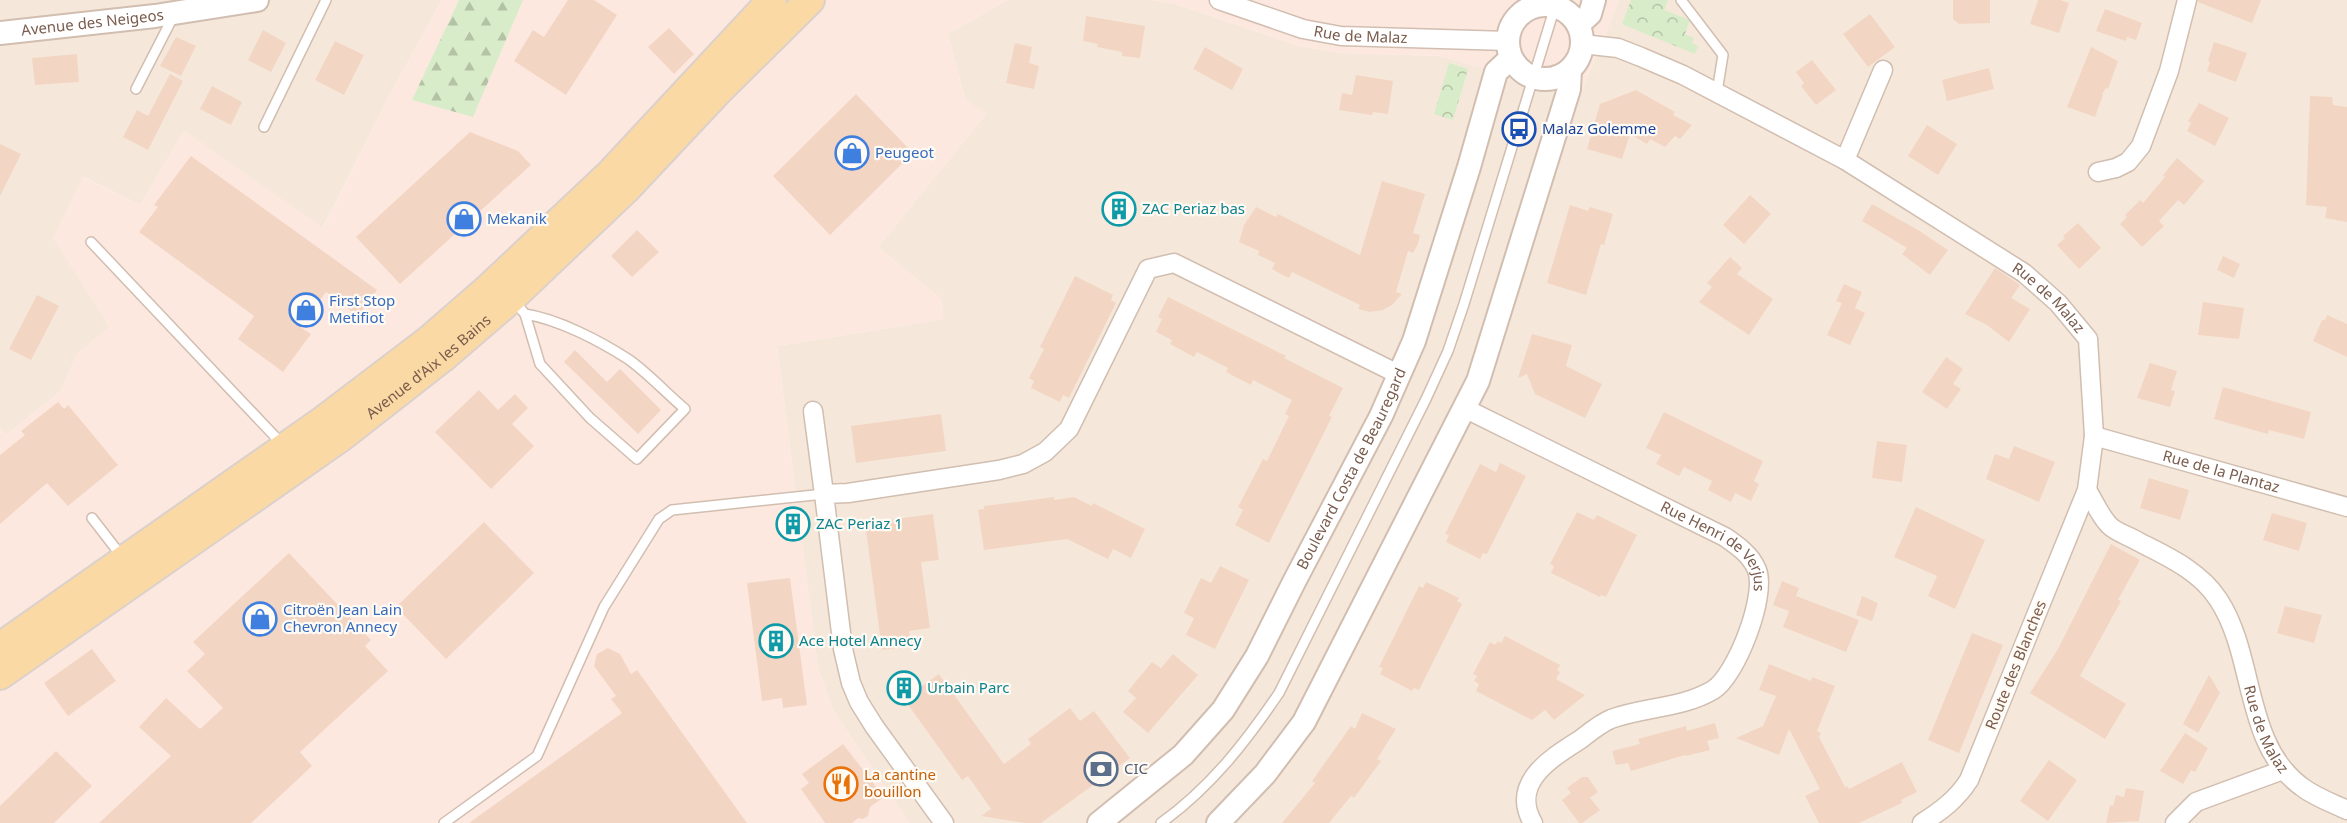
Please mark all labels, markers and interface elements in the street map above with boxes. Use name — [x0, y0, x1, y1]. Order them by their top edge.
street label: Avenue des Neigeos — [20, 4, 165, 40]
street label: Rue de Malaz — [1312, 20, 1408, 47]
bus stop icon: Malaz Golemme — [1501, 111, 1537, 147]
place label: Malaz Golemme — [1542, 118, 1656, 138]
shop icon: Peugeot — [834, 135, 870, 171]
place label: Peugeot — [875, 142, 935, 162]
building icon: ZAC Periaz bas — [1101, 191, 1137, 227]
place label: ZAC Periaz bas — [1142, 198, 1245, 218]
shop icon: Mekanik — [446, 201, 482, 237]
place label: Mekanik — [487, 208, 547, 228]
street label: Rue de Malaz — [2009, 257, 2090, 337]
place label: First Stop Metifiot — [329, 290, 395, 327]
shop icon: First Stop Metifiot — [288, 292, 324, 328]
street label: Avenue d'Aix les Bains — [361, 310, 495, 423]
street label: Boulevard Costa de Beauregard — [1291, 364, 1410, 573]
street label: Rue de la Plantaz — [2161, 445, 2282, 497]
street label: Rue Henri de Verjus — [1658, 496, 1770, 592]
building icon: ZAC Periaz 1 — [775, 506, 811, 542]
place label: ZAC Periaz 1 — [816, 513, 903, 533]
street label: Route des Blanches — [1980, 597, 2050, 732]
place label: Citroën Jean Lain Chevron Annecy — [283, 599, 402, 636]
shop icon: Citroën Jean Lain Chevron Annecy — [242, 601, 278, 637]
building icon: Ace Hotel Annecy — [758, 623, 794, 659]
place label: Ace Hotel Annecy — [799, 630, 922, 650]
building icon: Urbain Parc — [886, 670, 922, 706]
place label: Urbain Parc — [927, 677, 1009, 697]
street label: Rue de Malaz — [2240, 683, 2294, 777]
bank icon: CIC — [1083, 751, 1119, 787]
place label: CIC — [1124, 758, 1149, 778]
place label: La cantine bouillon — [864, 764, 936, 801]
restaurant icon: La cantine bouillon — [823, 766, 859, 802]

